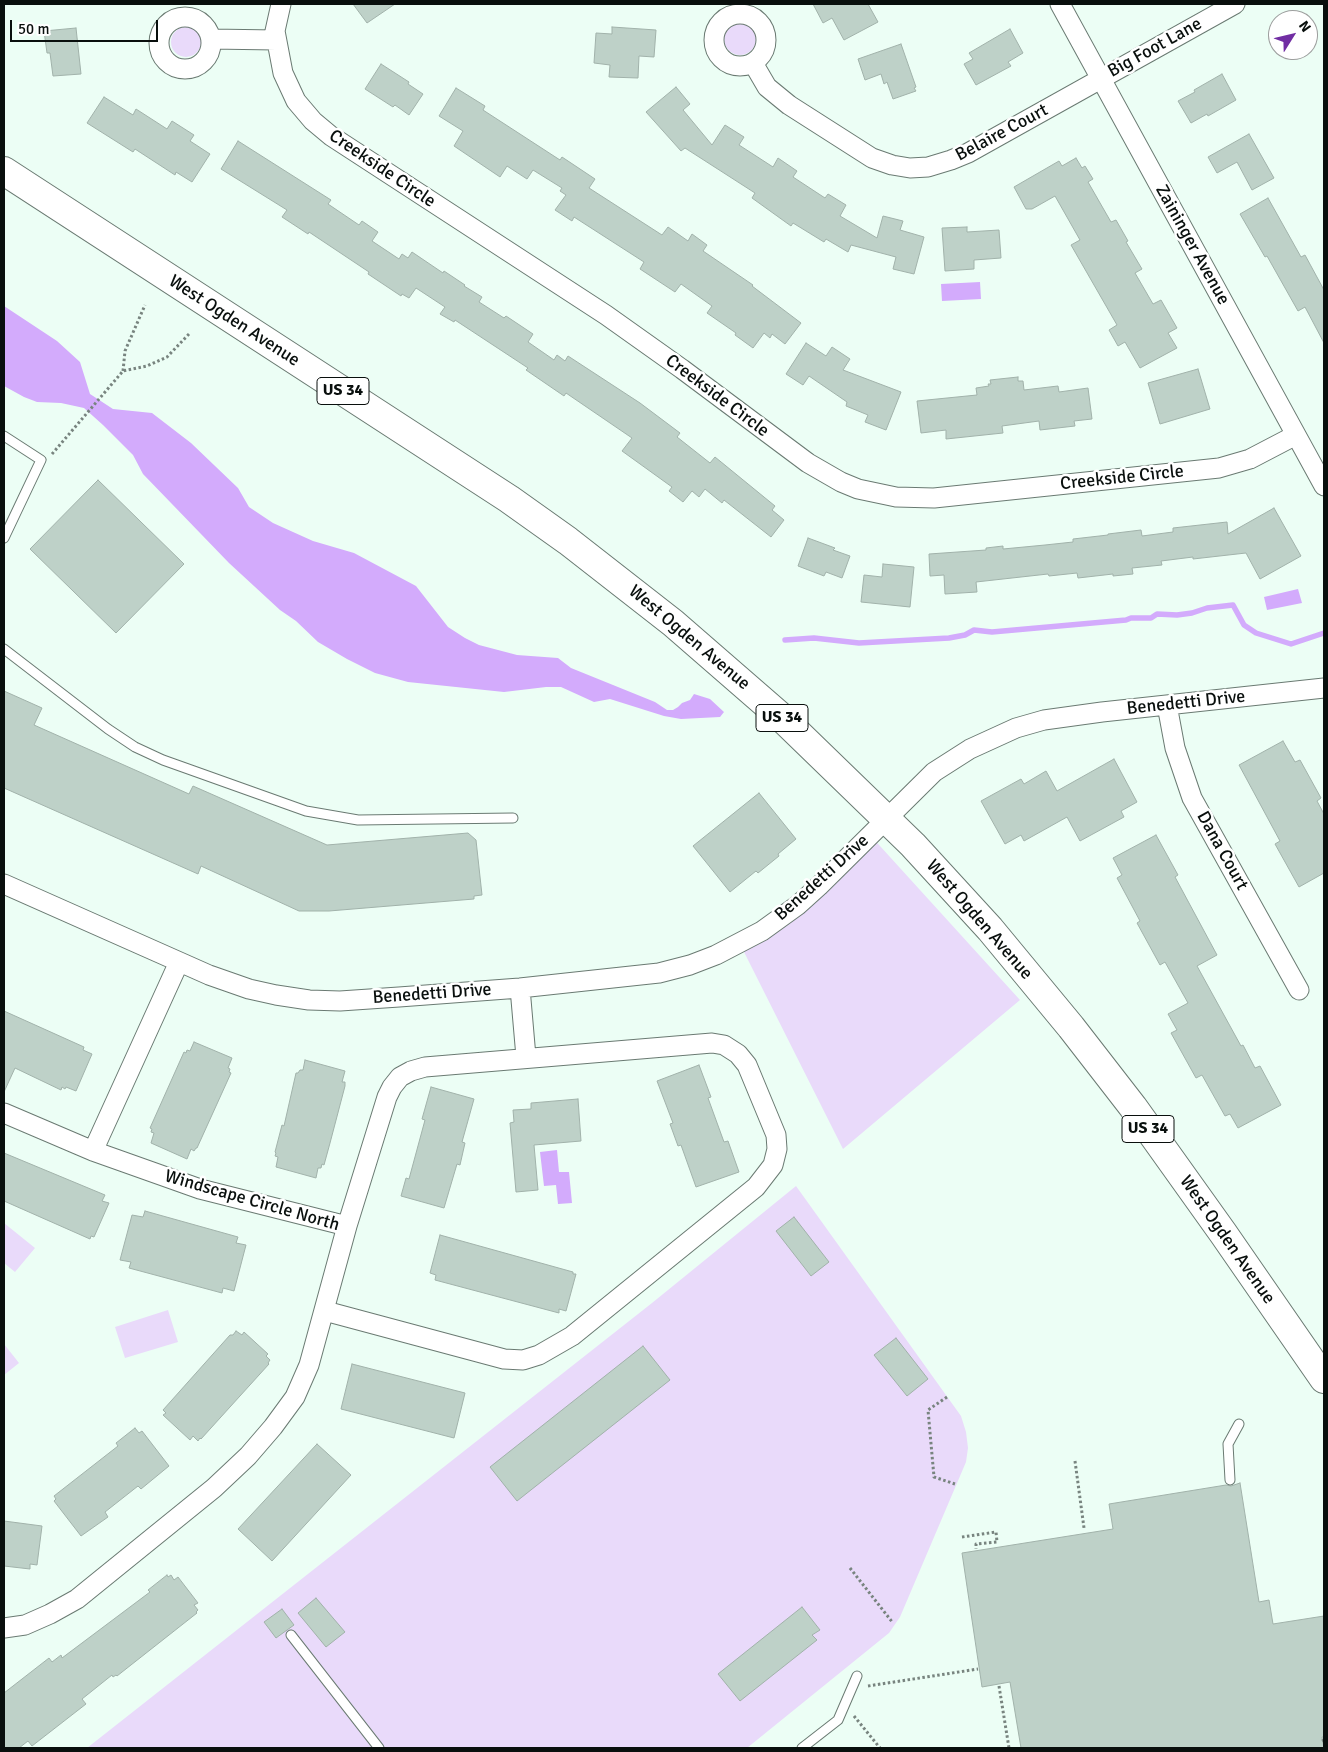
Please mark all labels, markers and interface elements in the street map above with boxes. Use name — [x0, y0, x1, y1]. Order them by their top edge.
scale bar — [12, 10, 160, 42]
north arrow — [1268, 10, 1318, 60]
street label: Big Foot Lane — [1104, 13, 1206, 83]
text: N — [1295, 18, 1314, 35]
text: 50 m — [18, 20, 49, 38]
street label: Belaire Court — [952, 100, 1052, 166]
street label: Creekside Circle — [325, 125, 439, 213]
street label: Zaininger Avenue — [1150, 181, 1234, 309]
street label: West Ogden Avenue — [164, 271, 304, 371]
street label: Creekside Circle — [661, 350, 773, 442]
road number: US 34 — [317, 378, 369, 404]
street label: Creekside Circle — [1059, 461, 1185, 495]
street label: West Ogden Avenue — [624, 581, 754, 695]
street label: Benedetti Drive — [1126, 686, 1246, 720]
road number: US 34 — [756, 704, 808, 731]
street label: Dana Court — [1192, 808, 1252, 894]
street label: Benedetti Drive — [771, 830, 873, 926]
street label: West Ogden Avenue — [921, 856, 1037, 984]
street label: Benedetti Drive — [372, 979, 492, 1009]
road number: US 34 — [1122, 1116, 1174, 1142]
street label: Windscape Circle North — [162, 1166, 342, 1236]
street label: West Ogden Avenue — [1175, 1172, 1279, 1308]

